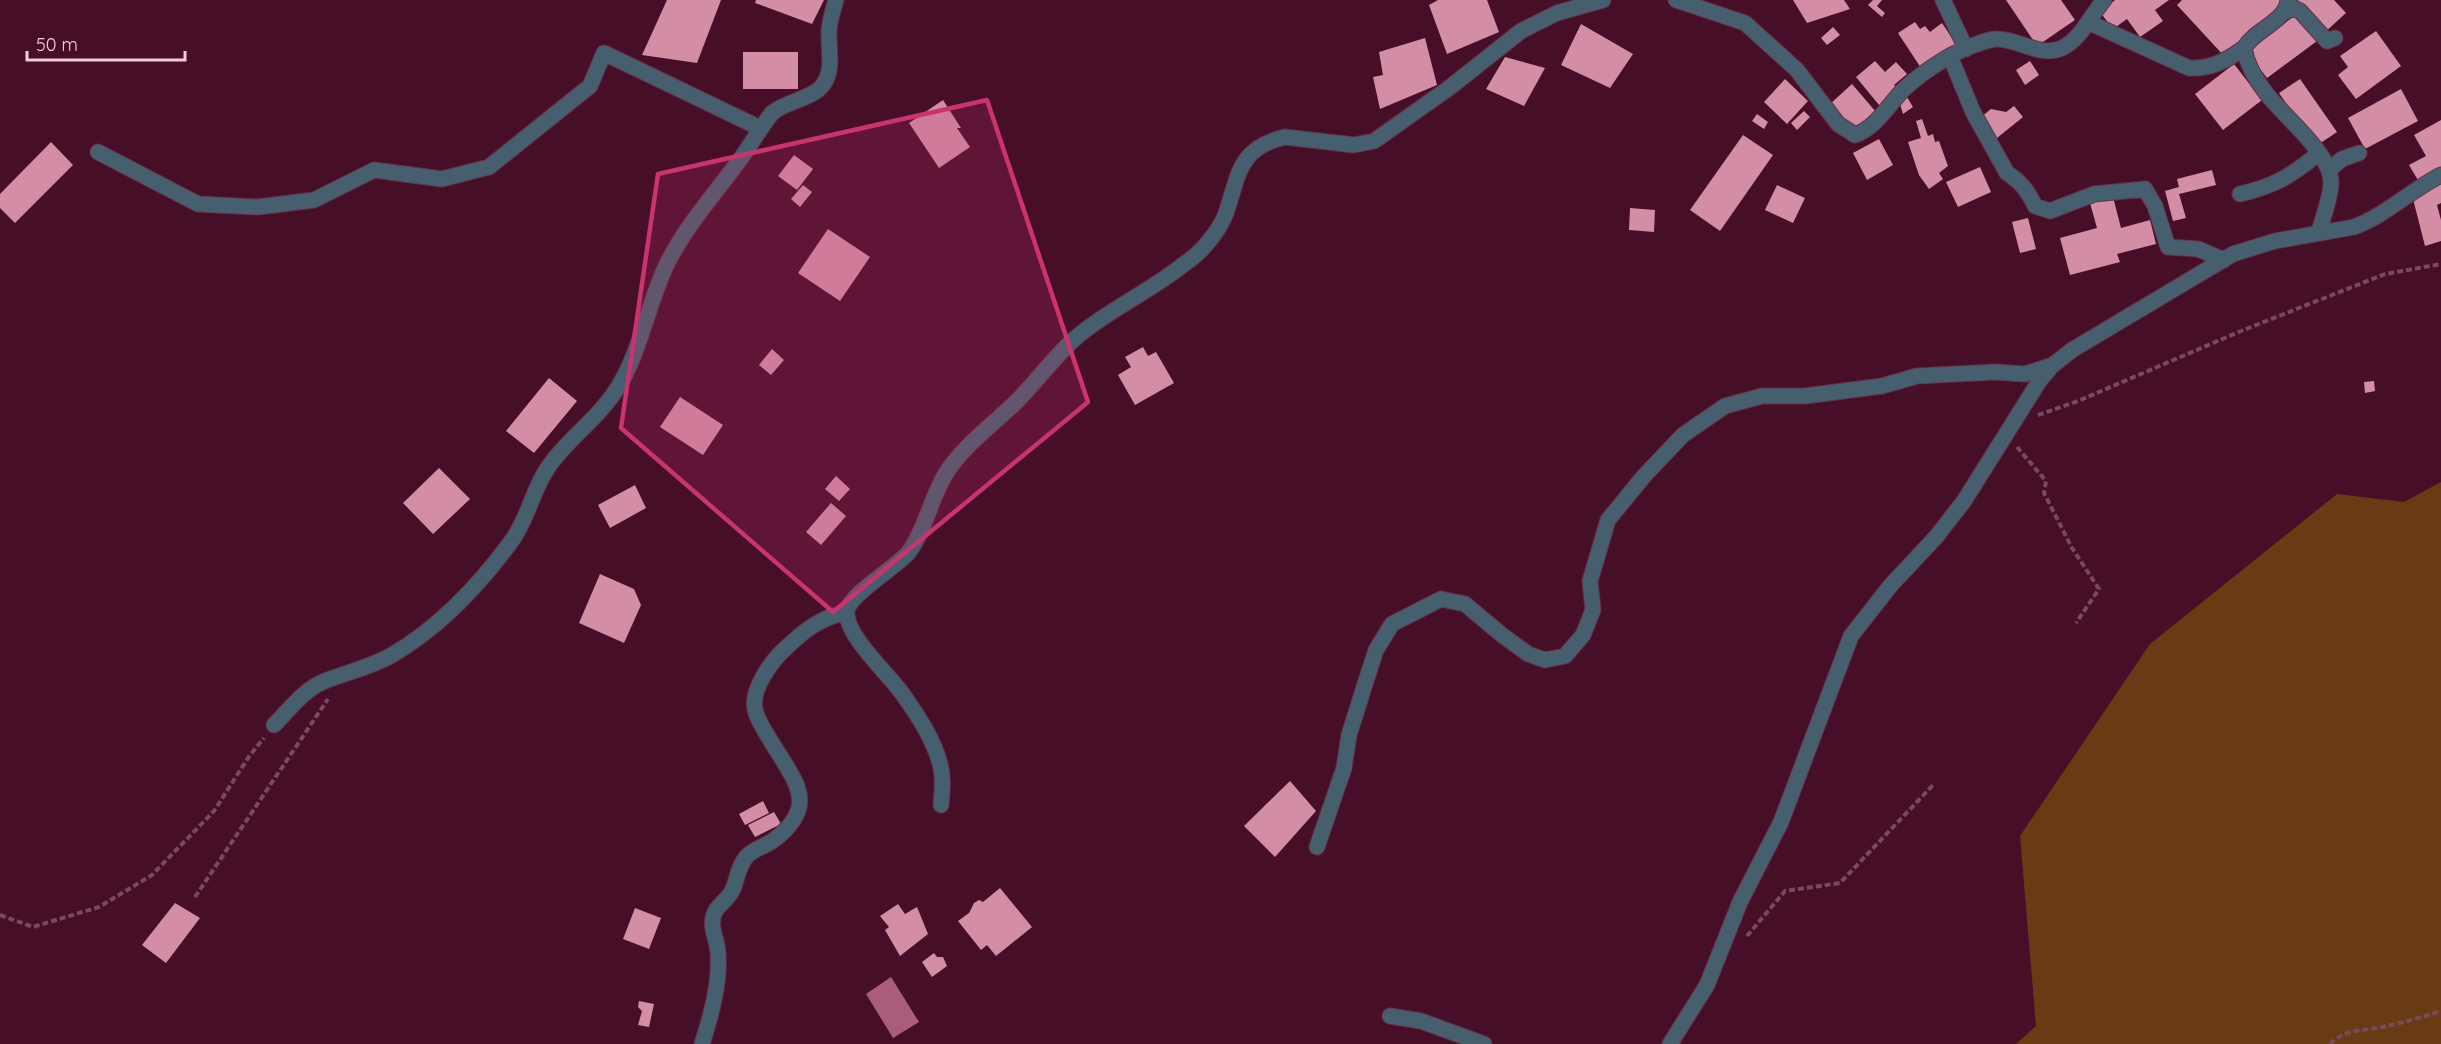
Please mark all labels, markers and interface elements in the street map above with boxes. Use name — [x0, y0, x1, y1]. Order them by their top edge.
scale bar — [27, 24, 184, 62]
text: 50 m — [36, 33, 78, 56]

